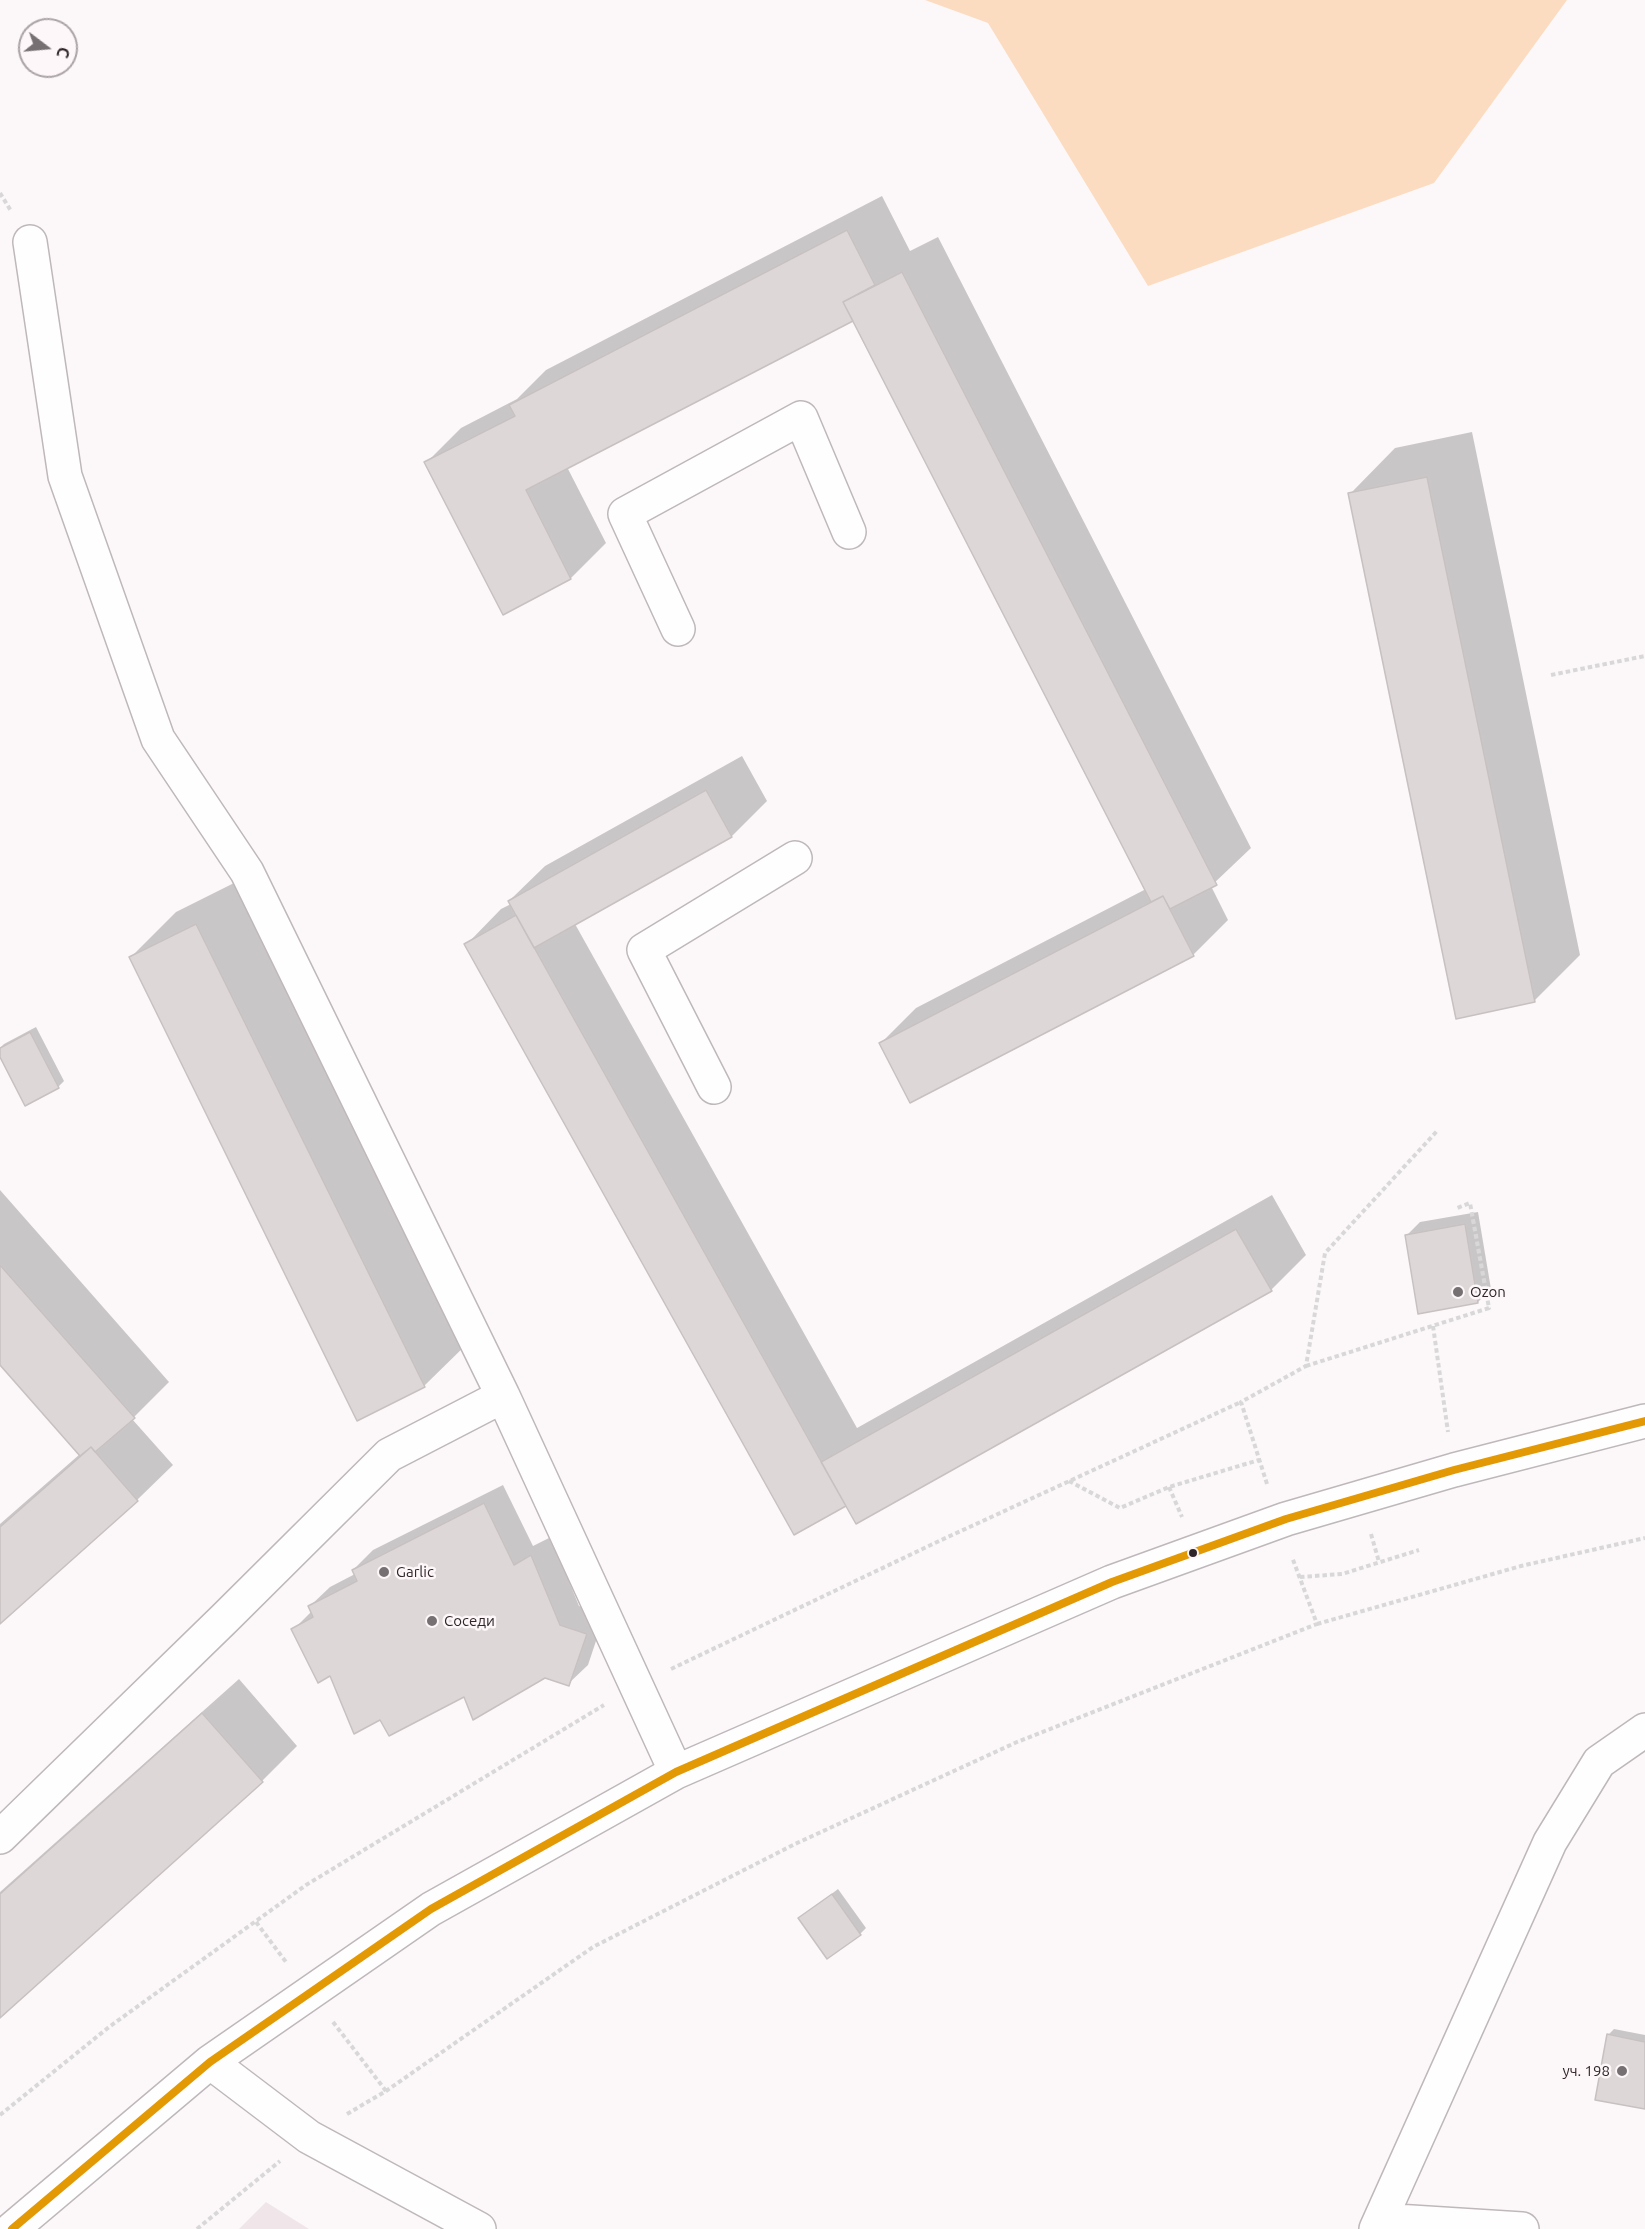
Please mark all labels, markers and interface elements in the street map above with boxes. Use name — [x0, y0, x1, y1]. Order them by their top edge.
north arrow — [18, 18, 78, 78]
text: С — [53, 45, 73, 60]
place label: Ozon — [1470, 1283, 1506, 1301]
marker: Ozon — [1451, 1285, 1465, 1299]
unlabelled marker — [1187, 1547, 1199, 1559]
place label: Garlic — [396, 1563, 434, 1581]
marker: Garlic — [377, 1565, 391, 1579]
place label: Соседи — [444, 1612, 495, 1630]
marker: Соседи — [425, 1614, 439, 1628]
place label: уч. 198 — [1562, 2062, 1610, 2080]
marker: уч. 198 — [1615, 2064, 1629, 2078]

